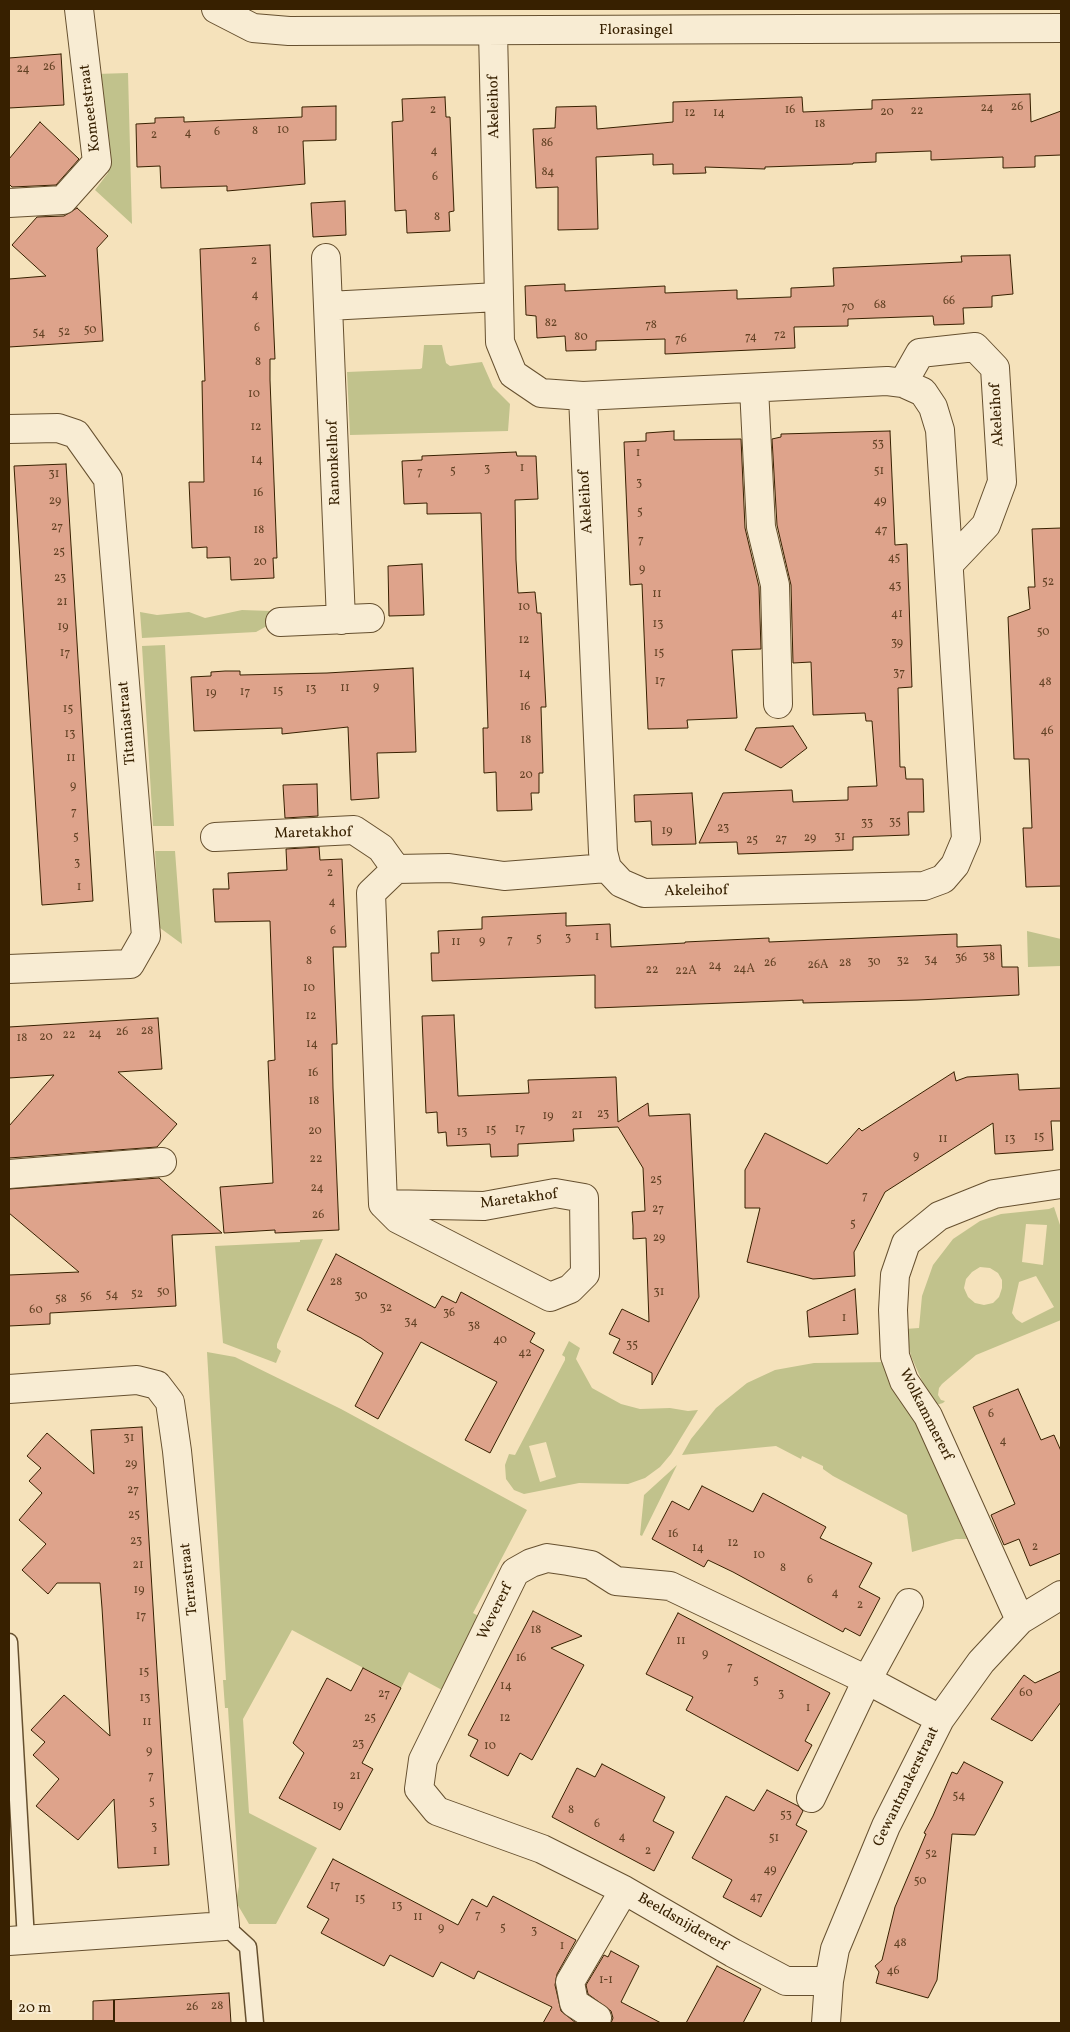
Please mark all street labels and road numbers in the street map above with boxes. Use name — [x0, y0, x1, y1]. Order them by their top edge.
street label: Florasingel — [599, 22, 673, 40]
street label: Komeetstraat — [77, 63, 105, 153]
street label: Akeleihof — [485, 75, 505, 139]
street label: Akeleihof — [987, 383, 1009, 447]
street label: Ranonkelhof — [325, 420, 345, 506]
street label: Akeleihof — [576, 470, 598, 534]
street label: Titaniastraat — [115, 680, 141, 766]
street label: Maretakhof — [274, 824, 352, 844]
street label: Akeleihof — [664, 882, 728, 902]
street label: Maretakhof — [479, 1186, 559, 1214]
street label: Wolkammererf — [894, 1366, 956, 1464]
street label: Terrastraat — [177, 1542, 203, 1616]
street label: Wevererf — [475, 1581, 517, 1643]
street label: Gewantmakerstraat — [870, 1724, 944, 1850]
street label: Beeldsnijdererf — [634, 1890, 730, 1956]

